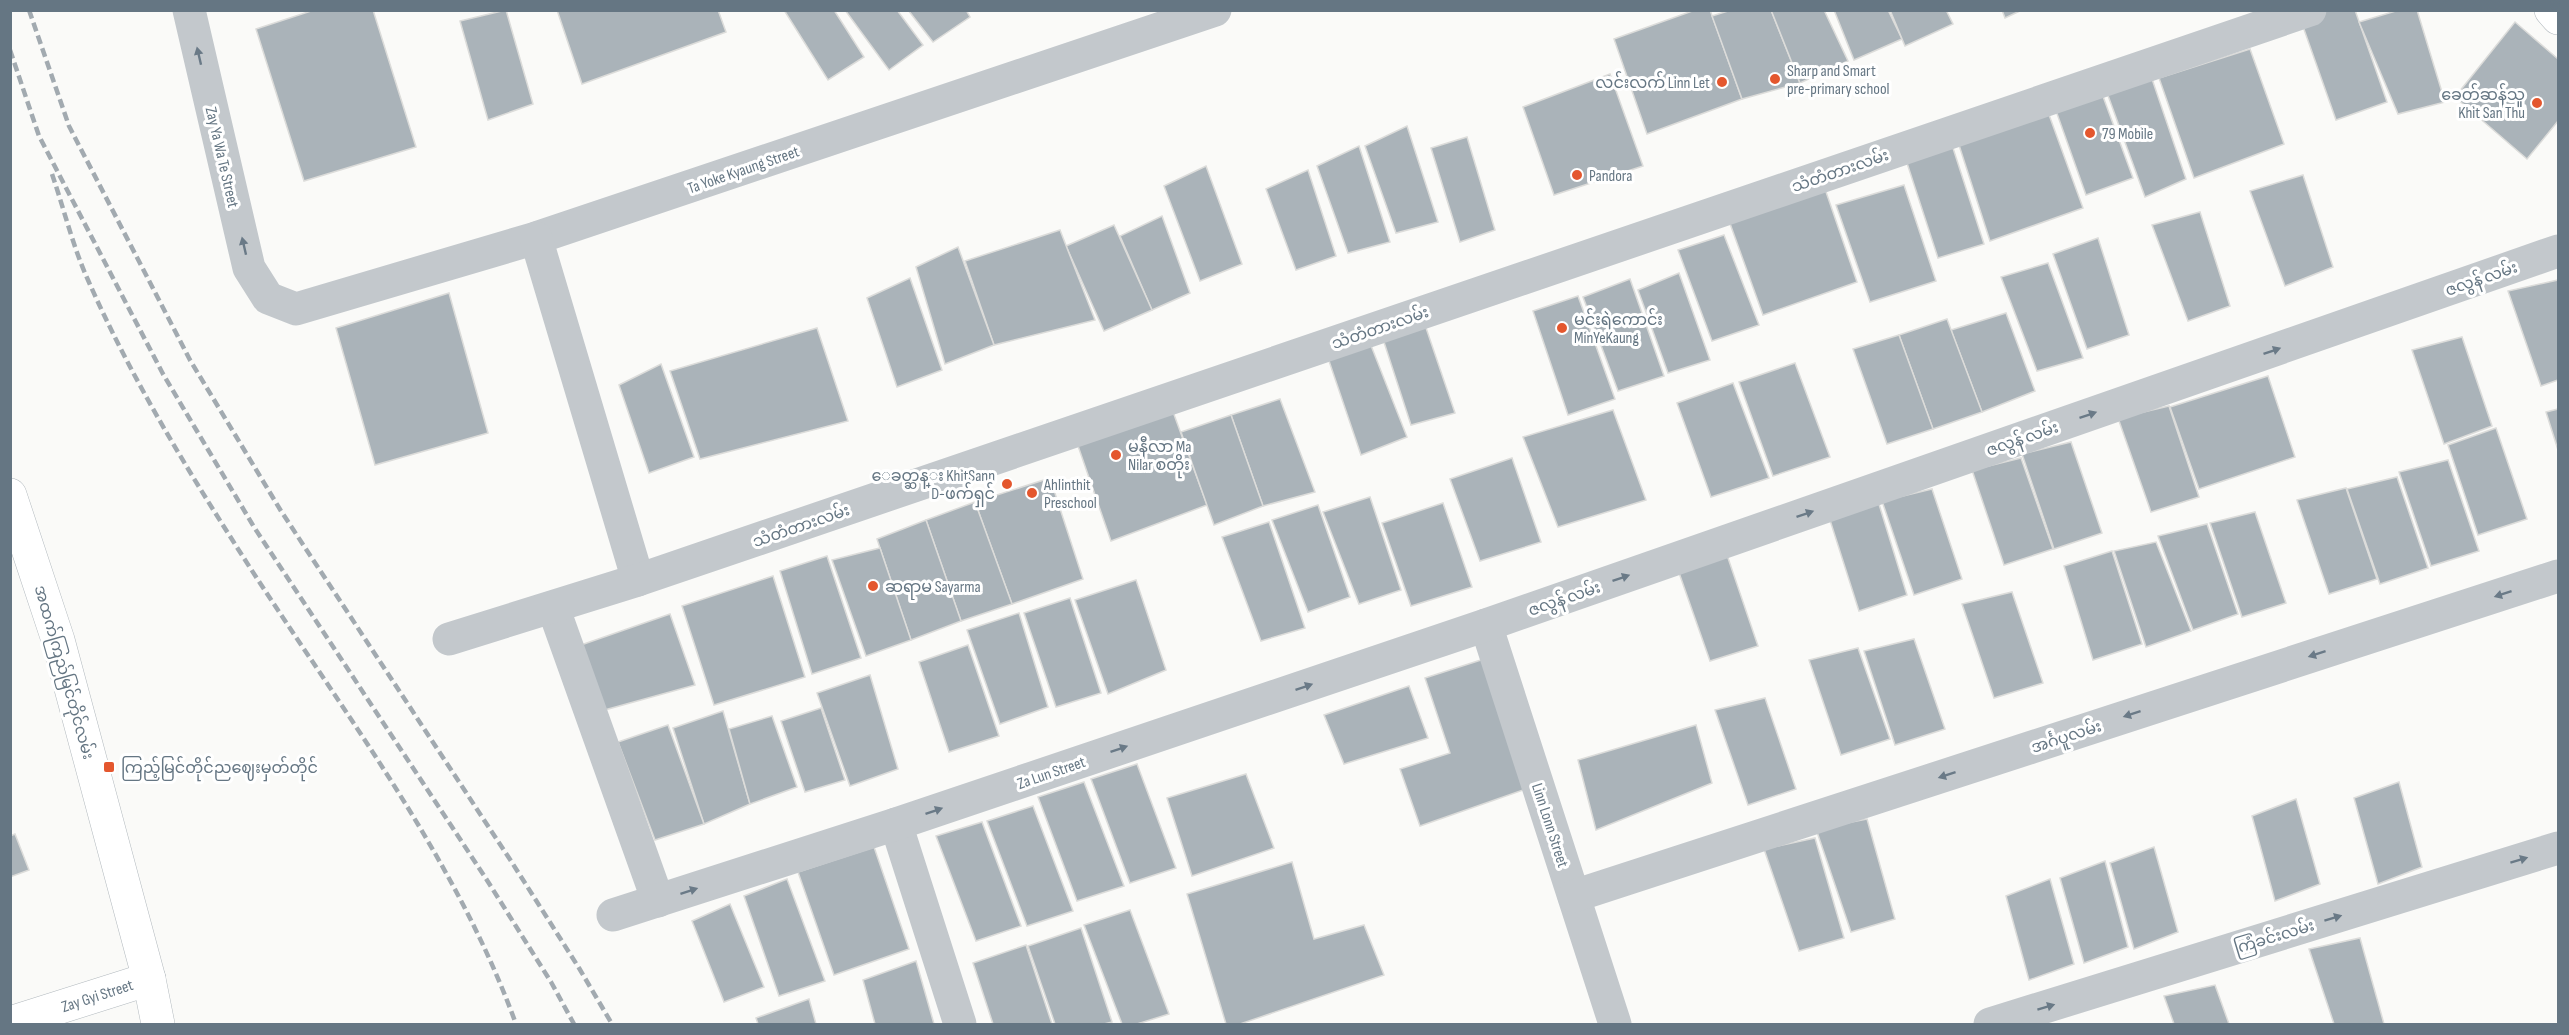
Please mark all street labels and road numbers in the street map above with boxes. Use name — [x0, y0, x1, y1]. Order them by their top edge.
street label: Zay Ya Wa Te Street — [201, 105, 242, 210]
street label: Ta Yoke Kyaung Street — [685, 142, 802, 198]
street label: သံတံတားလမ်း — [1789, 143, 1891, 197]
street label: ဇလွန် လမ်း — [2442, 255, 2521, 303]
street label: သံတံတားလမ်း — [1329, 300, 1431, 354]
street label: ဇလွန် လမ်း — [1983, 415, 2062, 463]
street label: သံတံတားလမ်း — [750, 498, 852, 552]
street label: ဇလွန် လမ်း — [1525, 575, 1604, 623]
street label: အထက်ကြည်မြင်တိုင်လမ်း — [26, 582, 100, 763]
street label: အင်္ဂပူလမ်း — [2028, 714, 2105, 762]
street label: Za Lun Street — [1015, 753, 1088, 794]
street label: Linn Lonn Street — [1527, 781, 1572, 870]
street label: ကြံခင်းလမ်း — [2231, 913, 2318, 961]
street label: Zay Gyi Street — [59, 976, 136, 1017]

